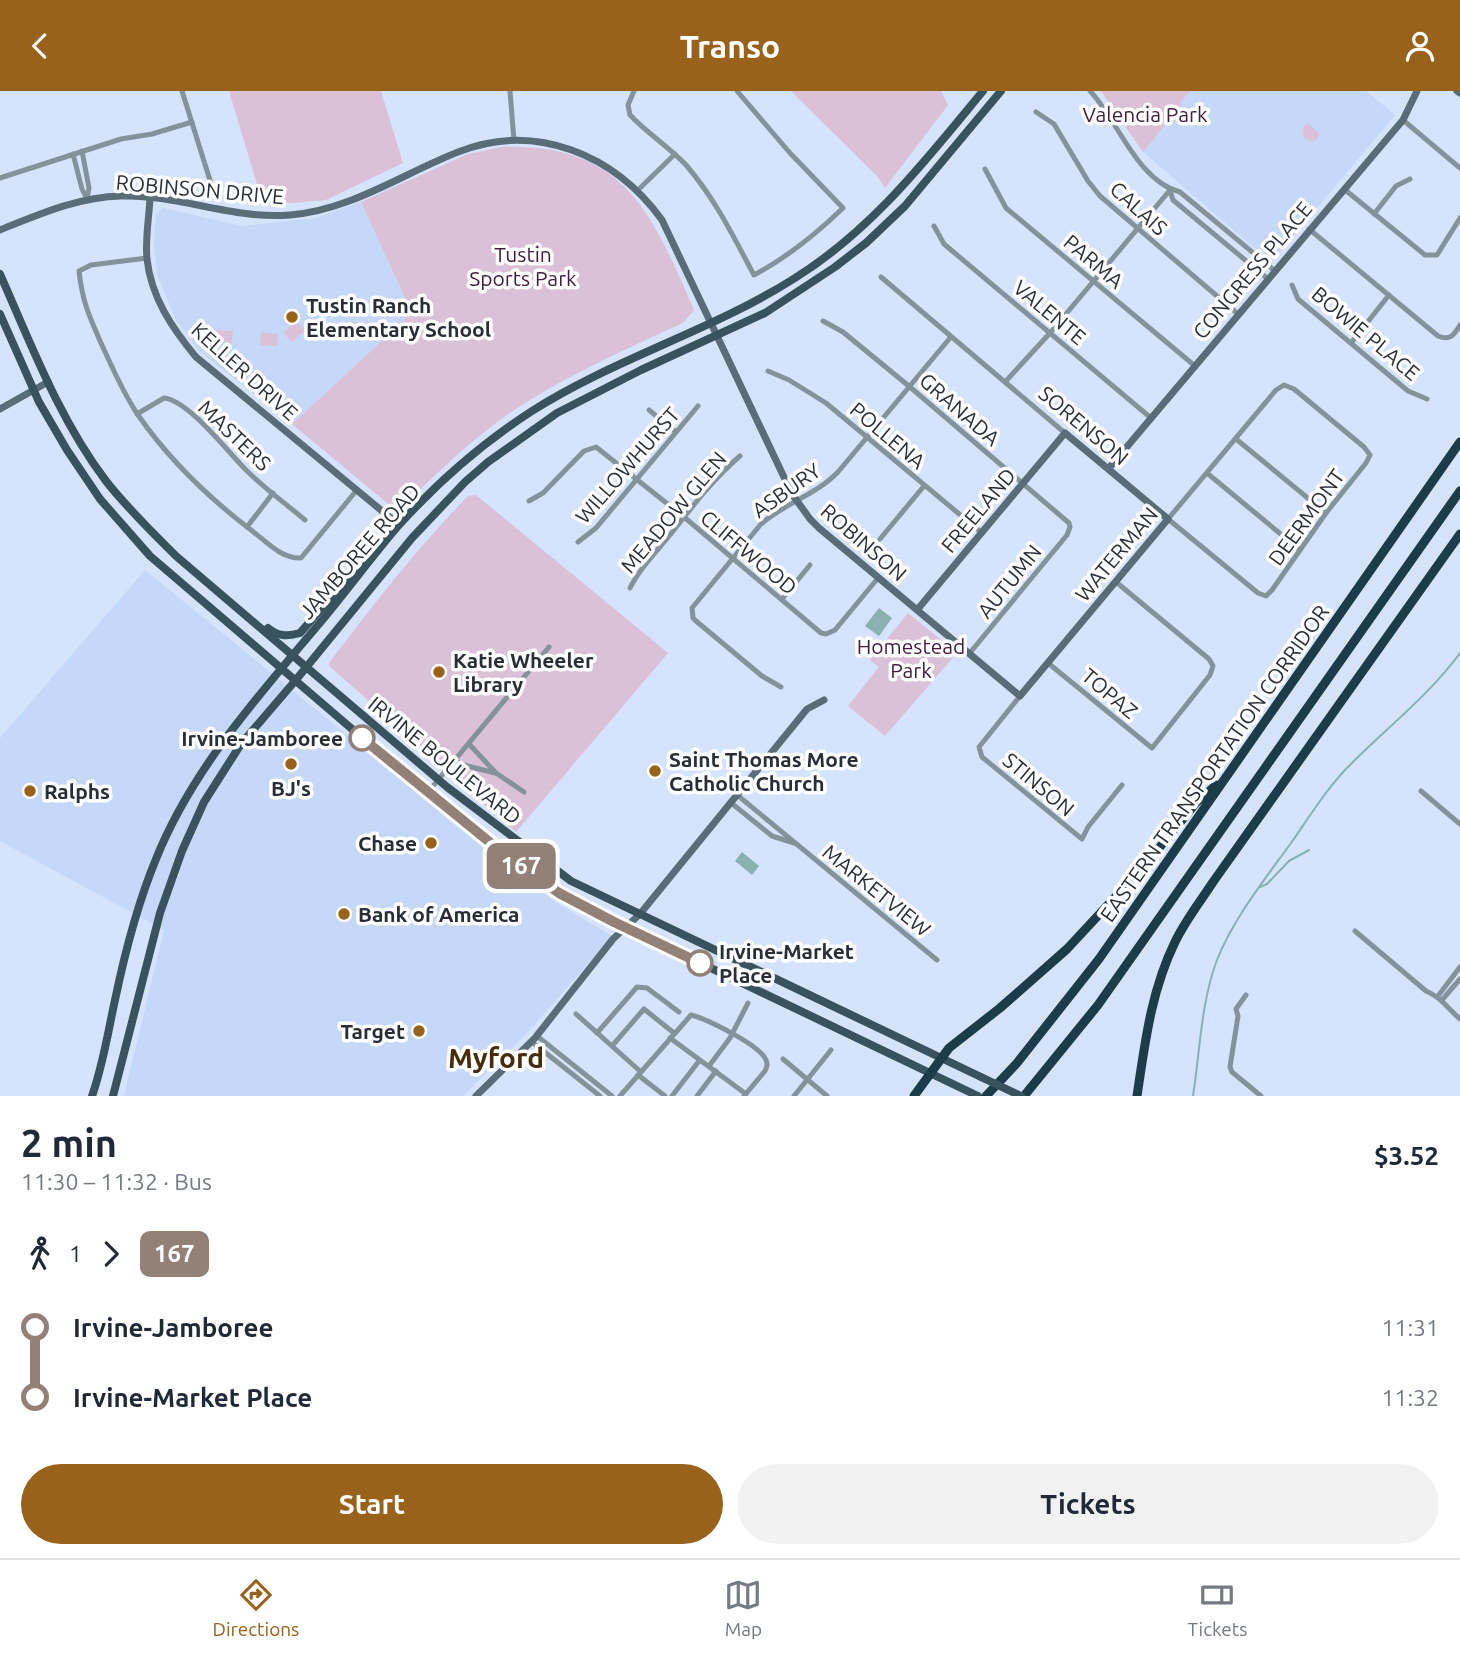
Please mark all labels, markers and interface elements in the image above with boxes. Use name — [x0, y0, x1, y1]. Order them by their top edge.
icon: back — [21, 27, 59, 65]
icon: person — [1401, 27, 1439, 65]
text: Transo — [680, 28, 780, 64]
park label: Valencia Park — [1082, 102, 1208, 126]
street label: ROBINSON DRIVE — [115, 170, 285, 208]
street label: CALAIS — [1106, 176, 1172, 240]
street label: CONGRESS PLACE — [1188, 197, 1316, 343]
street label: PARMA — [1059, 229, 1129, 293]
park label: Tustin Sports Park — [469, 242, 577, 290]
street label: VALENTE — [1009, 275, 1091, 349]
street label: BOWIE PLACE — [1307, 281, 1425, 385]
place label: Tustin Ranch Elementary School — [306, 293, 491, 341]
marker: Tustin Ranch Elementary School — [284, 309, 300, 325]
street label: KELLER DRIVE — [187, 317, 303, 425]
street label: GRANADA — [915, 368, 1005, 450]
street label: SORENSON — [1034, 381, 1134, 469]
street label: MASTERS — [194, 395, 276, 475]
street label: POLLENA — [846, 397, 931, 474]
street label: WILLOWHURST — [570, 402, 684, 528]
street label: MEADOW GLEN — [615, 447, 731, 577]
street label: ASBURY — [747, 458, 825, 522]
street label: FREELAND — [936, 463, 1020, 557]
street label: DEERMONT — [1263, 464, 1349, 570]
street label: JAMBOREE ROAD — [294, 479, 424, 623]
street label: ROBINSON — [816, 498, 912, 586]
street label: WATERMAN — [1070, 502, 1162, 606]
street label: CLIFFWOOD — [696, 505, 802, 599]
street label: AUTUMN — [972, 540, 1046, 622]
street label: EASTERN TRANSPORTATION CORRIDOR — [1095, 600, 1333, 926]
park label: Homestead Park — [857, 634, 965, 682]
place label: Katie Wheeler Library — [453, 648, 594, 696]
street label: TOPAZ — [1077, 663, 1143, 723]
marker: Katie Wheeler Library — [431, 664, 447, 680]
street label: IRVINE BOULEVARD — [364, 691, 526, 829]
marker: Irvine-Jamboree — [349, 725, 375, 751]
place label: Irvine-Jamboree — [181, 726, 343, 750]
place label: Saint Thomas More Catholic Church — [669, 747, 859, 795]
street label: STINSON — [999, 747, 1079, 821]
marker: BJ's — [283, 756, 299, 772]
marker: Saint Thomas More Catholic Church — [647, 763, 663, 779]
place label: BJ's — [271, 776, 311, 800]
place label: Ralphs — [44, 779, 110, 803]
marker: Ralphs — [22, 783, 38, 799]
place label: Chase — [358, 831, 417, 855]
marker: Chase — [423, 835, 439, 851]
street label: MARKETVIEW — [818, 839, 936, 941]
line badge: 167 — [481, 843, 561, 889]
text: 167 — [501, 852, 541, 879]
place label: Bank of America — [358, 902, 519, 926]
marker: Bank of America — [336, 906, 352, 922]
place label: Irvine-Market Place — [719, 939, 854, 987]
marker: Irvine-Market Place — [687, 950, 713, 976]
place label: Target — [340, 1019, 405, 1043]
marker: Target — [411, 1023, 427, 1039]
district label: Myford — [448, 1042, 544, 1073]
text: 2 min — [21, 1122, 117, 1164]
text: $3.52 — [1374, 1141, 1439, 1170]
text: 11:30 – 11:32 · Bus — [21, 1169, 212, 1194]
icon: walk — [21, 1235, 59, 1273]
icon: forward — [92, 1235, 130, 1273]
text: 167 — [154, 1240, 195, 1267]
text: 1 — [69, 1241, 82, 1266]
text: Irvine-Jamboree — [73, 1313, 273, 1342]
text: 11:31 — [1381, 1315, 1439, 1340]
text: Irvine-Market Place — [73, 1383, 312, 1412]
text: 11:32 — [1381, 1385, 1439, 1410]
button: Start — [21, 1464, 723, 1544]
button: Tickets — [737, 1464, 1439, 1544]
tab: Directions — [213, 1576, 299, 1640]
tab: Map — [724, 1576, 762, 1640]
tab: Tickets — [1188, 1576, 1247, 1640]

